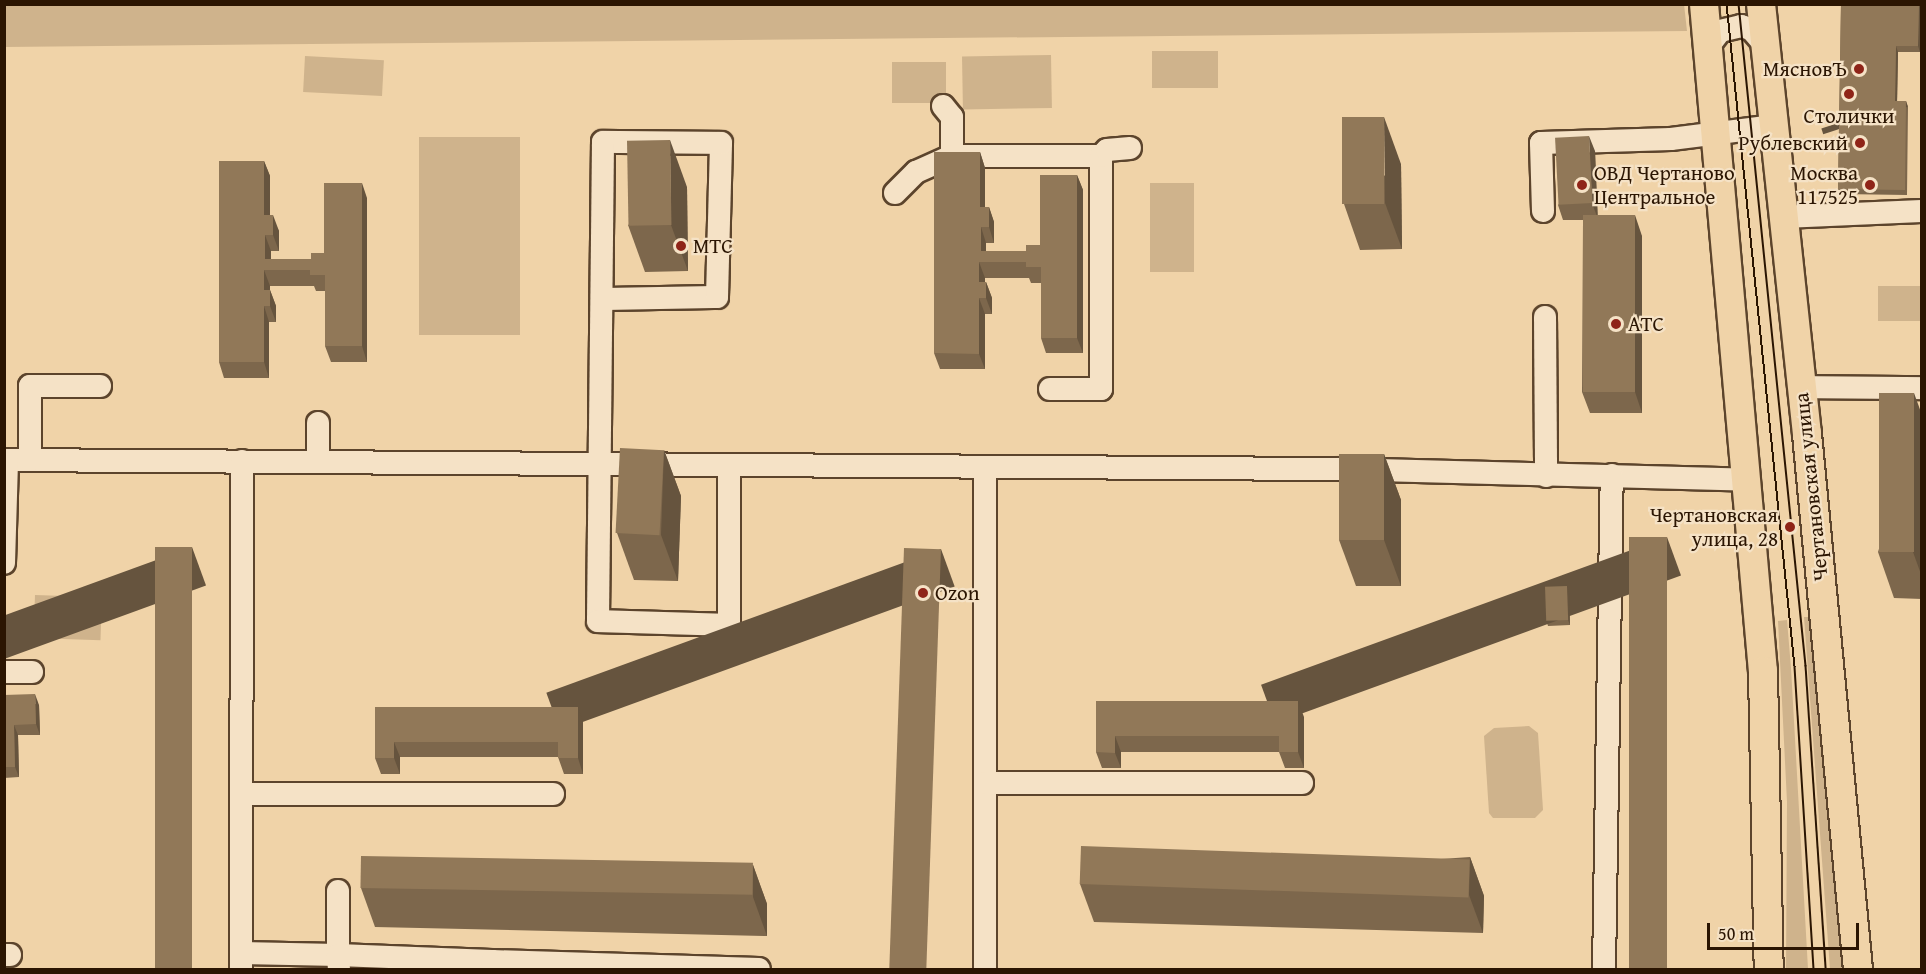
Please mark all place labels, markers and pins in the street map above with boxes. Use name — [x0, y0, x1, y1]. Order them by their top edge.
place label: МясновЪ — [1763, 56, 1847, 82]
marker: МясновЪ — [1852, 62, 1866, 76]
marker: Столички — [1842, 87, 1856, 101]
place label: Столички — [1803, 103, 1895, 129]
place label: Рублевский — [1738, 130, 1848, 156]
marker: Рублевский — [1853, 136, 1867, 150]
place label: ОВД Чертаново Центральное — [1594, 160, 1735, 210]
place label: Москва 117525 — [1790, 160, 1858, 210]
marker: ОВД Чертаново Центральное — [1575, 178, 1589, 192]
marker: Москва 117525 — [1863, 178, 1877, 192]
place label: МТС — [693, 233, 733, 259]
marker: МТС — [674, 239, 688, 253]
place label: АТС — [1628, 311, 1664, 337]
marker: АТС — [1609, 317, 1623, 331]
place label: Чертановская улица, 28 — [1650, 502, 1778, 552]
marker: Чертановская улица, 28 — [1783, 520, 1797, 534]
place label: Ozon — [935, 580, 979, 606]
marker: Ozon — [916, 586, 930, 600]

